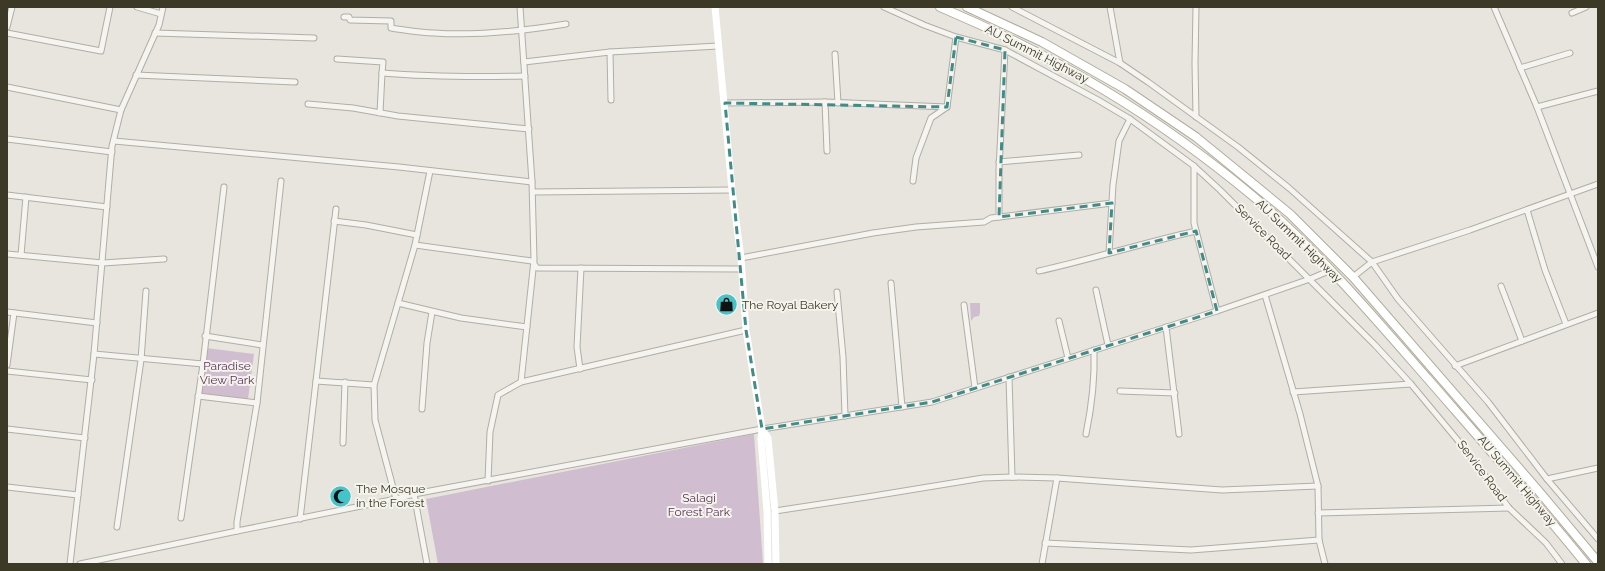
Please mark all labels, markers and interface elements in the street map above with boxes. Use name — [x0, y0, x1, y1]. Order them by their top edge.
street label: AU Summit Highway — [983, 22, 1092, 86]
street label: AU Summit Highway — [1253, 196, 1345, 286]
street label: Service Road — [1232, 201, 1294, 263]
shop icon: The Royal Bakery — [714, 292, 740, 318]
place label: The Royal Bakery — [742, 298, 839, 312]
park label: Paradise View Park — [200, 359, 255, 387]
street label: AU Summit Highway — [1475, 433, 1559, 530]
street label: Service Road — [1454, 438, 1510, 504]
place label: The Mosque in the Forest — [356, 482, 425, 510]
mosque icon: The Mosque in the Forest — [327, 483, 353, 509]
park label: Salagi Forest Park — [668, 491, 731, 519]

